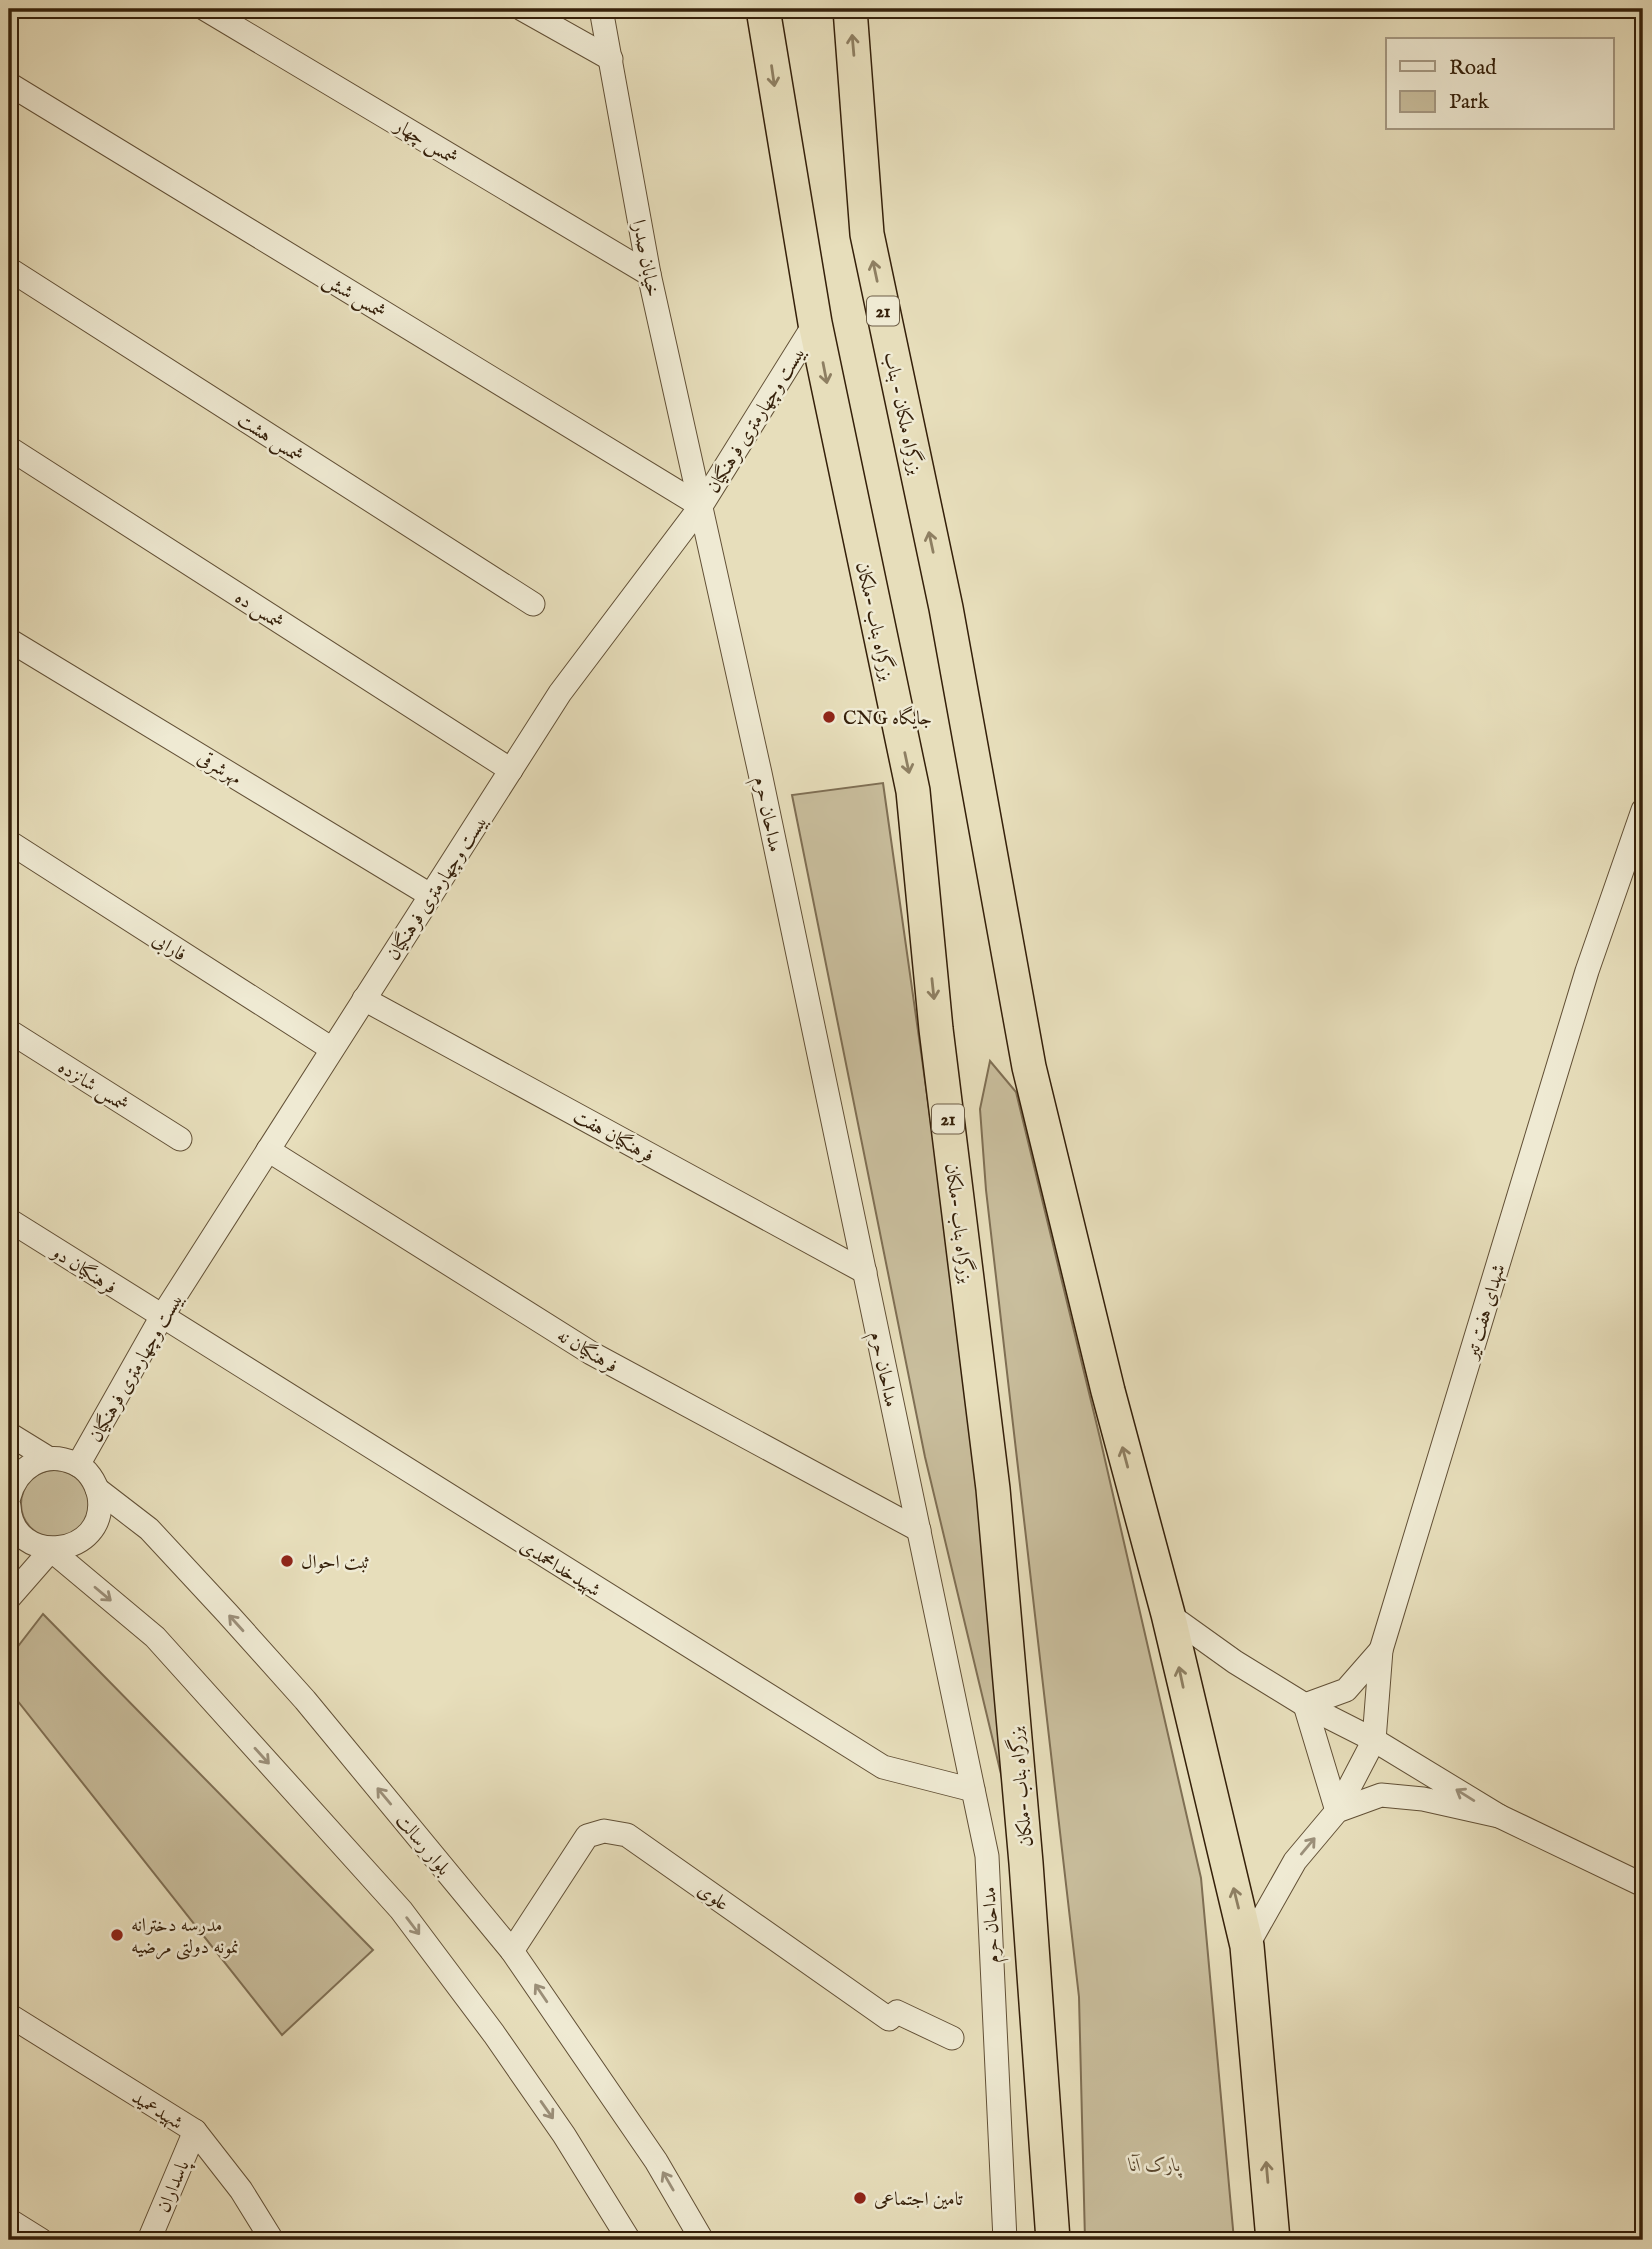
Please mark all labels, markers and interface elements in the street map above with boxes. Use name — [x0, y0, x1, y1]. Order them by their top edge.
one-way arrow — [846, 34, 859, 56]
legend — [1386, 38, 1614, 130]
text: Road — [1449, 55, 1497, 82]
one-way arrow — [767, 64, 780, 87]
text: Park — [1449, 89, 1490, 116]
street label: شمس چهار — [388, 113, 462, 171]
street label: خیابان صدرا — [626, 218, 664, 299]
one-way arrow — [867, 260, 881, 283]
street label: شمس شش — [318, 269, 390, 325]
road number: 21 — [867, 296, 899, 326]
street label: بیست وچهارمتری فرهنگیان — [702, 342, 812, 498]
street label: بزرگراه ملکان - بناب — [877, 349, 929, 478]
one-way arrow — [819, 361, 833, 384]
street label: شمس هشت — [232, 408, 308, 469]
one-way arrow — [924, 531, 938, 554]
street label: بزرگراه بناب -ملکان — [850, 559, 900, 684]
street label: شمس ده — [230, 586, 288, 635]
place label: CNG جایگاه — [843, 705, 932, 731]
marker: CNG جایگاه — [821, 709, 837, 725]
street label: مهرشرقی — [193, 746, 245, 791]
one-way arrow — [900, 751, 914, 774]
street label: مداحان حرم — [744, 774, 787, 855]
street label: بیست وچهارمتری فرهنگیان — [382, 811, 494, 965]
street label: فارابی — [147, 928, 190, 968]
one-way arrow — [926, 977, 939, 1000]
street label: شمس شانزده — [53, 1056, 133, 1118]
road number: 21 — [932, 1104, 964, 1134]
street label: فرهنگیان هفت — [569, 1105, 658, 1169]
street label: بزرگراه بناب -ملکان — [939, 1162, 979, 1285]
street label: فرهنگیان دو — [45, 1240, 121, 1300]
street label: شهدای هفت تیر — [1460, 1261, 1512, 1364]
street label: بیست وچهارمتری فرهنگیان — [84, 1289, 189, 1447]
street label: فرهنگیان نه — [552, 1324, 622, 1379]
street label: مداحان حرم — [860, 1329, 903, 1410]
one-way arrow — [1118, 1446, 1131, 1468]
street label: شهیدخدامحمدی — [515, 1534, 605, 1603]
place label: ثبت احوال — [301, 1551, 370, 1575]
marker: ثبت احوال — [279, 1553, 295, 1569]
one-way arrow — [94, 1586, 112, 1602]
one-way arrow — [228, 1614, 244, 1632]
one-way arrow — [1174, 1666, 1188, 1689]
street label: بزرگراه بناب -ملکان — [1003, 1725, 1039, 1848]
one-way arrow — [254, 1747, 270, 1765]
one-way arrow — [376, 1787, 392, 1805]
one-way arrow — [1456, 1788, 1476, 1802]
street label: بلوار رسالت — [390, 1810, 455, 1881]
one-way arrow — [1300, 1837, 1316, 1855]
street label: علوی — [693, 1878, 733, 1917]
street label: مداحان حرم — [978, 1886, 1009, 1964]
one-way arrow — [1229, 1887, 1242, 1910]
place label: مدرسه دخترانه نمونه دولتی مرضیه — [131, 1914, 239, 1960]
one-way arrow — [406, 1916, 420, 1935]
marker: مدرسه دخترانه نمونه دولتی مرضیه — [109, 1927, 125, 1943]
one-way arrow — [534, 1983, 548, 2003]
street label: شهیدعمید — [127, 2086, 187, 2136]
one-way arrow — [540, 2100, 554, 2119]
park label: پارک آنا — [1127, 2154, 1182, 2178]
street label: پاسداران — [152, 2156, 196, 2217]
one-way arrow — [1261, 2161, 1274, 2184]
one-way arrow — [660, 2172, 674, 2192]
place label: تامین اجتماعی — [874, 2188, 963, 2212]
marker: تامین اجتماعی — [852, 2190, 868, 2206]

